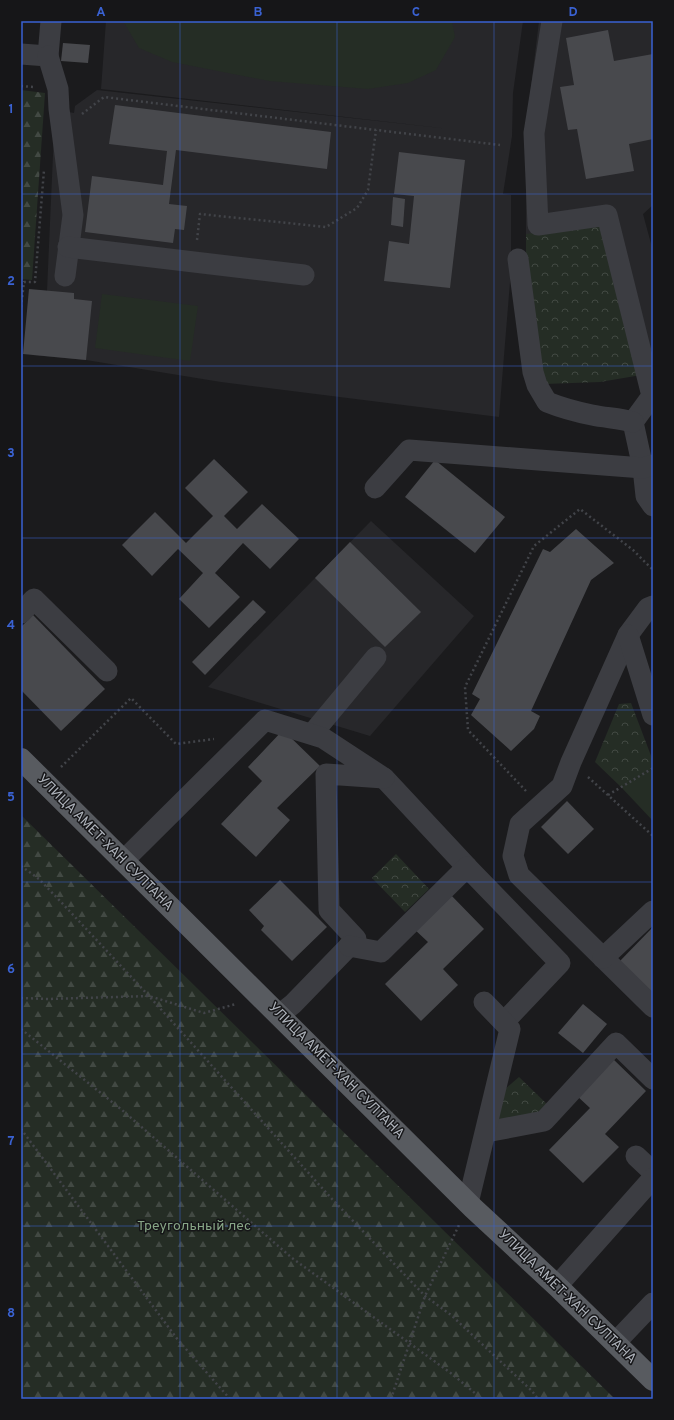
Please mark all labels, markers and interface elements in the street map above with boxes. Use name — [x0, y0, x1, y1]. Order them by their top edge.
text: A — [96, 5, 106, 21]
text: B — [254, 5, 263, 21]
text: C — [412, 5, 420, 21]
text: D — [568, 5, 578, 21]
text: 1 — [8, 102, 14, 118]
text: 2 — [7, 274, 15, 290]
text: 3 — [7, 446, 15, 462]
text: 4 — [7, 618, 15, 634]
street label: УЛИЦА АМЕТ-ХАН СУЛТАНА — [33, 771, 177, 915]
text: 5 — [7, 790, 15, 806]
text: 6 — [7, 962, 15, 978]
street label: УЛИЦА АМЕТ-ХАН СУЛТАНА — [264, 999, 408, 1143]
text: 7 — [8, 1134, 15, 1150]
park label: Треугольный лес — [137, 1218, 251, 1235]
street label: УЛИЦА АМЕТ-ХАН СУЛТАНА — [494, 1226, 640, 1368]
text: 8 — [7, 1306, 15, 1322]

